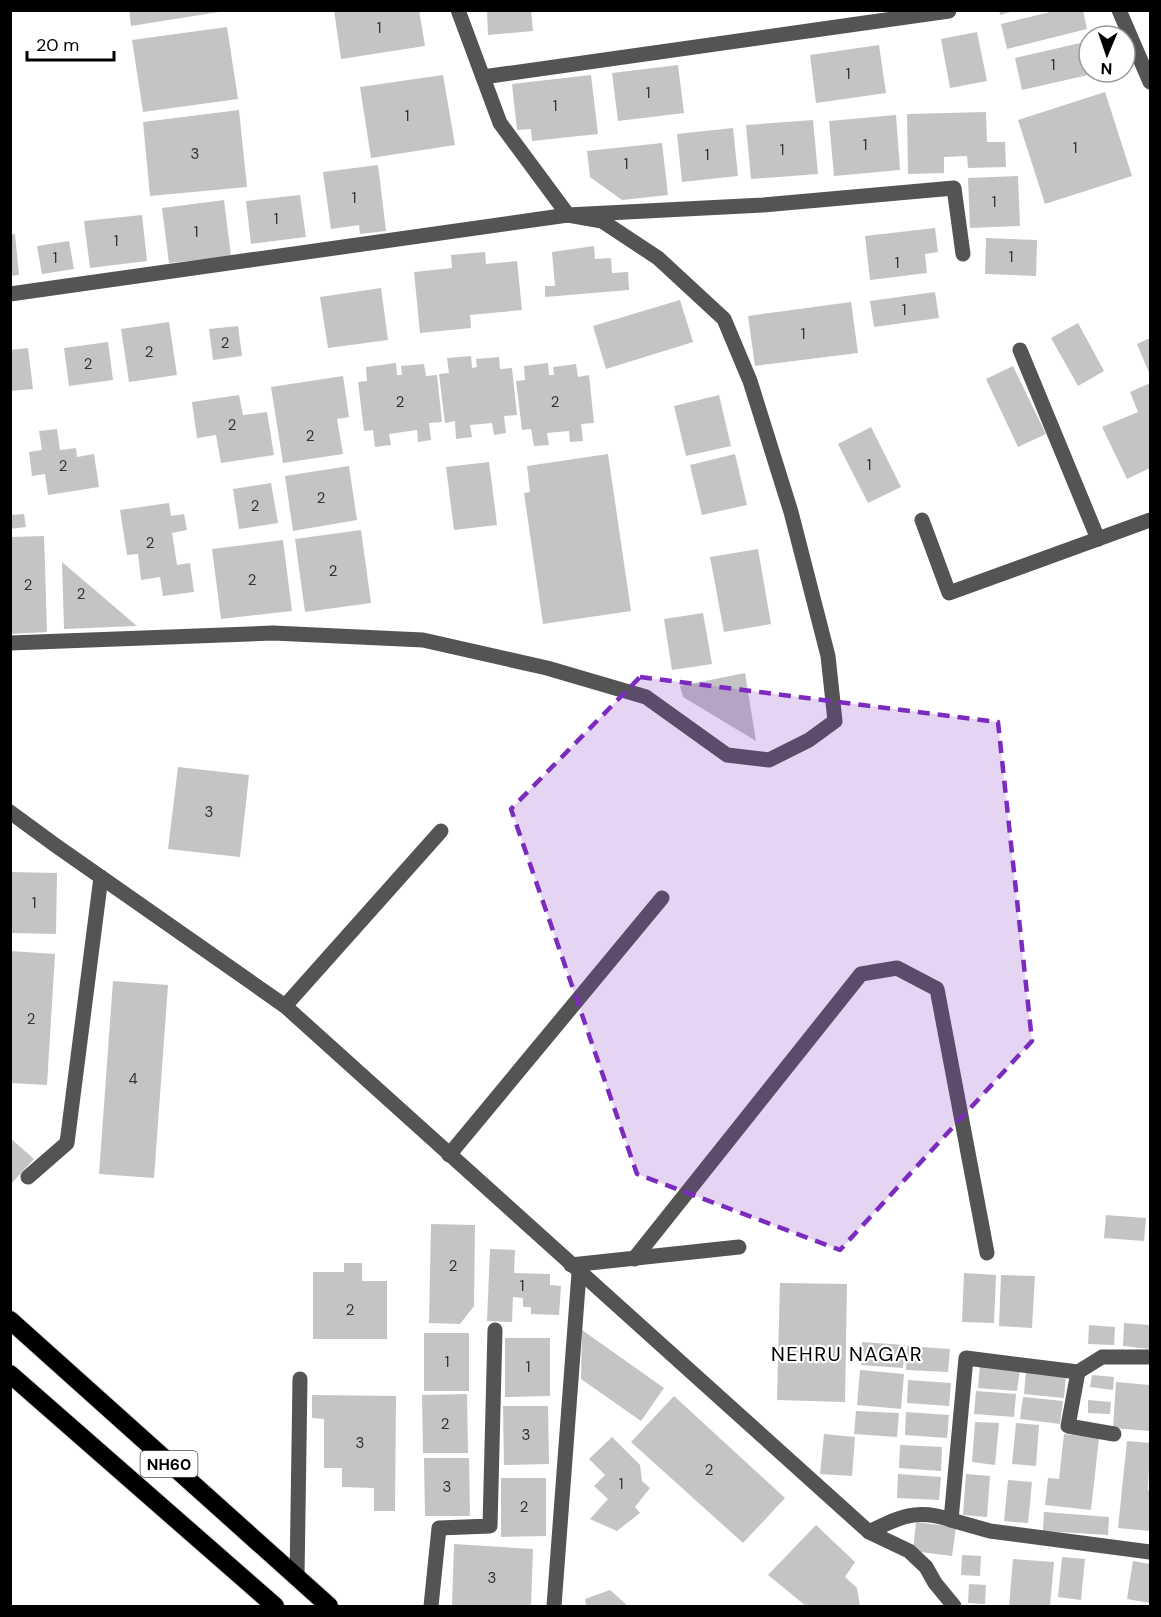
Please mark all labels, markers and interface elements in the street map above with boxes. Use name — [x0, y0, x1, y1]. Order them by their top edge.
house number: 1 — [377, 18, 381, 38]
scale bar — [27, 24, 114, 62]
north arrow — [1077, 24, 1137, 84]
text: 20 m — [36, 33, 79, 57]
house number: 1 — [1051, 55, 1055, 75]
text: N — [1100, 58, 1113, 79]
house number: 1 — [846, 64, 850, 84]
house number: 1 — [646, 83, 650, 103]
house number: 1 — [553, 96, 557, 116]
house number: 1 — [405, 106, 409, 126]
house number: 1 — [863, 135, 867, 155]
house number: 1 — [1073, 138, 1077, 158]
house number: 1 — [780, 140, 784, 160]
house number: 3 — [191, 144, 199, 164]
house number: 1 — [705, 145, 709, 165]
house number: 1 — [624, 154, 628, 174]
house number: 1 — [352, 188, 356, 208]
house number: 1 — [992, 192, 996, 212]
house number: 1 — [274, 209, 278, 229]
house number: 1 — [194, 222, 198, 242]
house number: 1 — [114, 231, 118, 251]
house number: 1 — [1009, 247, 1013, 267]
house number: 1 — [53, 248, 57, 268]
house number: 1 — [895, 253, 899, 273]
house number: 1 — [902, 300, 906, 320]
house number: 1 — [801, 324, 805, 344]
house number: 2 — [221, 333, 229, 353]
house number: 2 — [145, 342, 153, 362]
house number: 2 — [84, 354, 92, 374]
house number: 2 — [396, 392, 404, 412]
house number: 2 — [551, 392, 559, 412]
house number: 2 — [228, 415, 236, 435]
house number: 2 — [306, 426, 314, 446]
house number: 1 — [867, 455, 871, 475]
house number: 2 — [59, 456, 67, 476]
house number: 2 — [317, 488, 325, 508]
house number: 2 — [251, 496, 259, 516]
house number: 2 — [146, 533, 154, 553]
house number: 2 — [329, 561, 337, 581]
house number: 2 — [248, 570, 256, 590]
house number: 2 — [24, 575, 32, 595]
house number: 2 — [77, 584, 85, 604]
house number: 3 — [205, 802, 213, 822]
house number: 1 — [32, 893, 36, 913]
house number: 2 — [27, 1009, 35, 1029]
house number: 4 — [128, 1069, 138, 1089]
house number: 2 — [449, 1256, 457, 1276]
house number: 1 — [520, 1276, 524, 1296]
house number: 2 — [346, 1300, 354, 1320]
district label: NEHRU NAGAR — [771, 1341, 923, 1367]
house number: 1 — [445, 1352, 449, 1372]
house number: 1 — [526, 1357, 530, 1377]
house number: 2 — [441, 1414, 449, 1434]
house number: 3 — [522, 1425, 530, 1445]
house number: 3 — [356, 1433, 364, 1453]
road number: NH60 — [140, 1451, 198, 1477]
house number: 2 — [705, 1460, 713, 1480]
house number: 1 — [619, 1474, 623, 1494]
house number: 3 — [443, 1477, 451, 1497]
house number: 2 — [520, 1497, 528, 1517]
house number: 3 — [488, 1568, 496, 1588]

